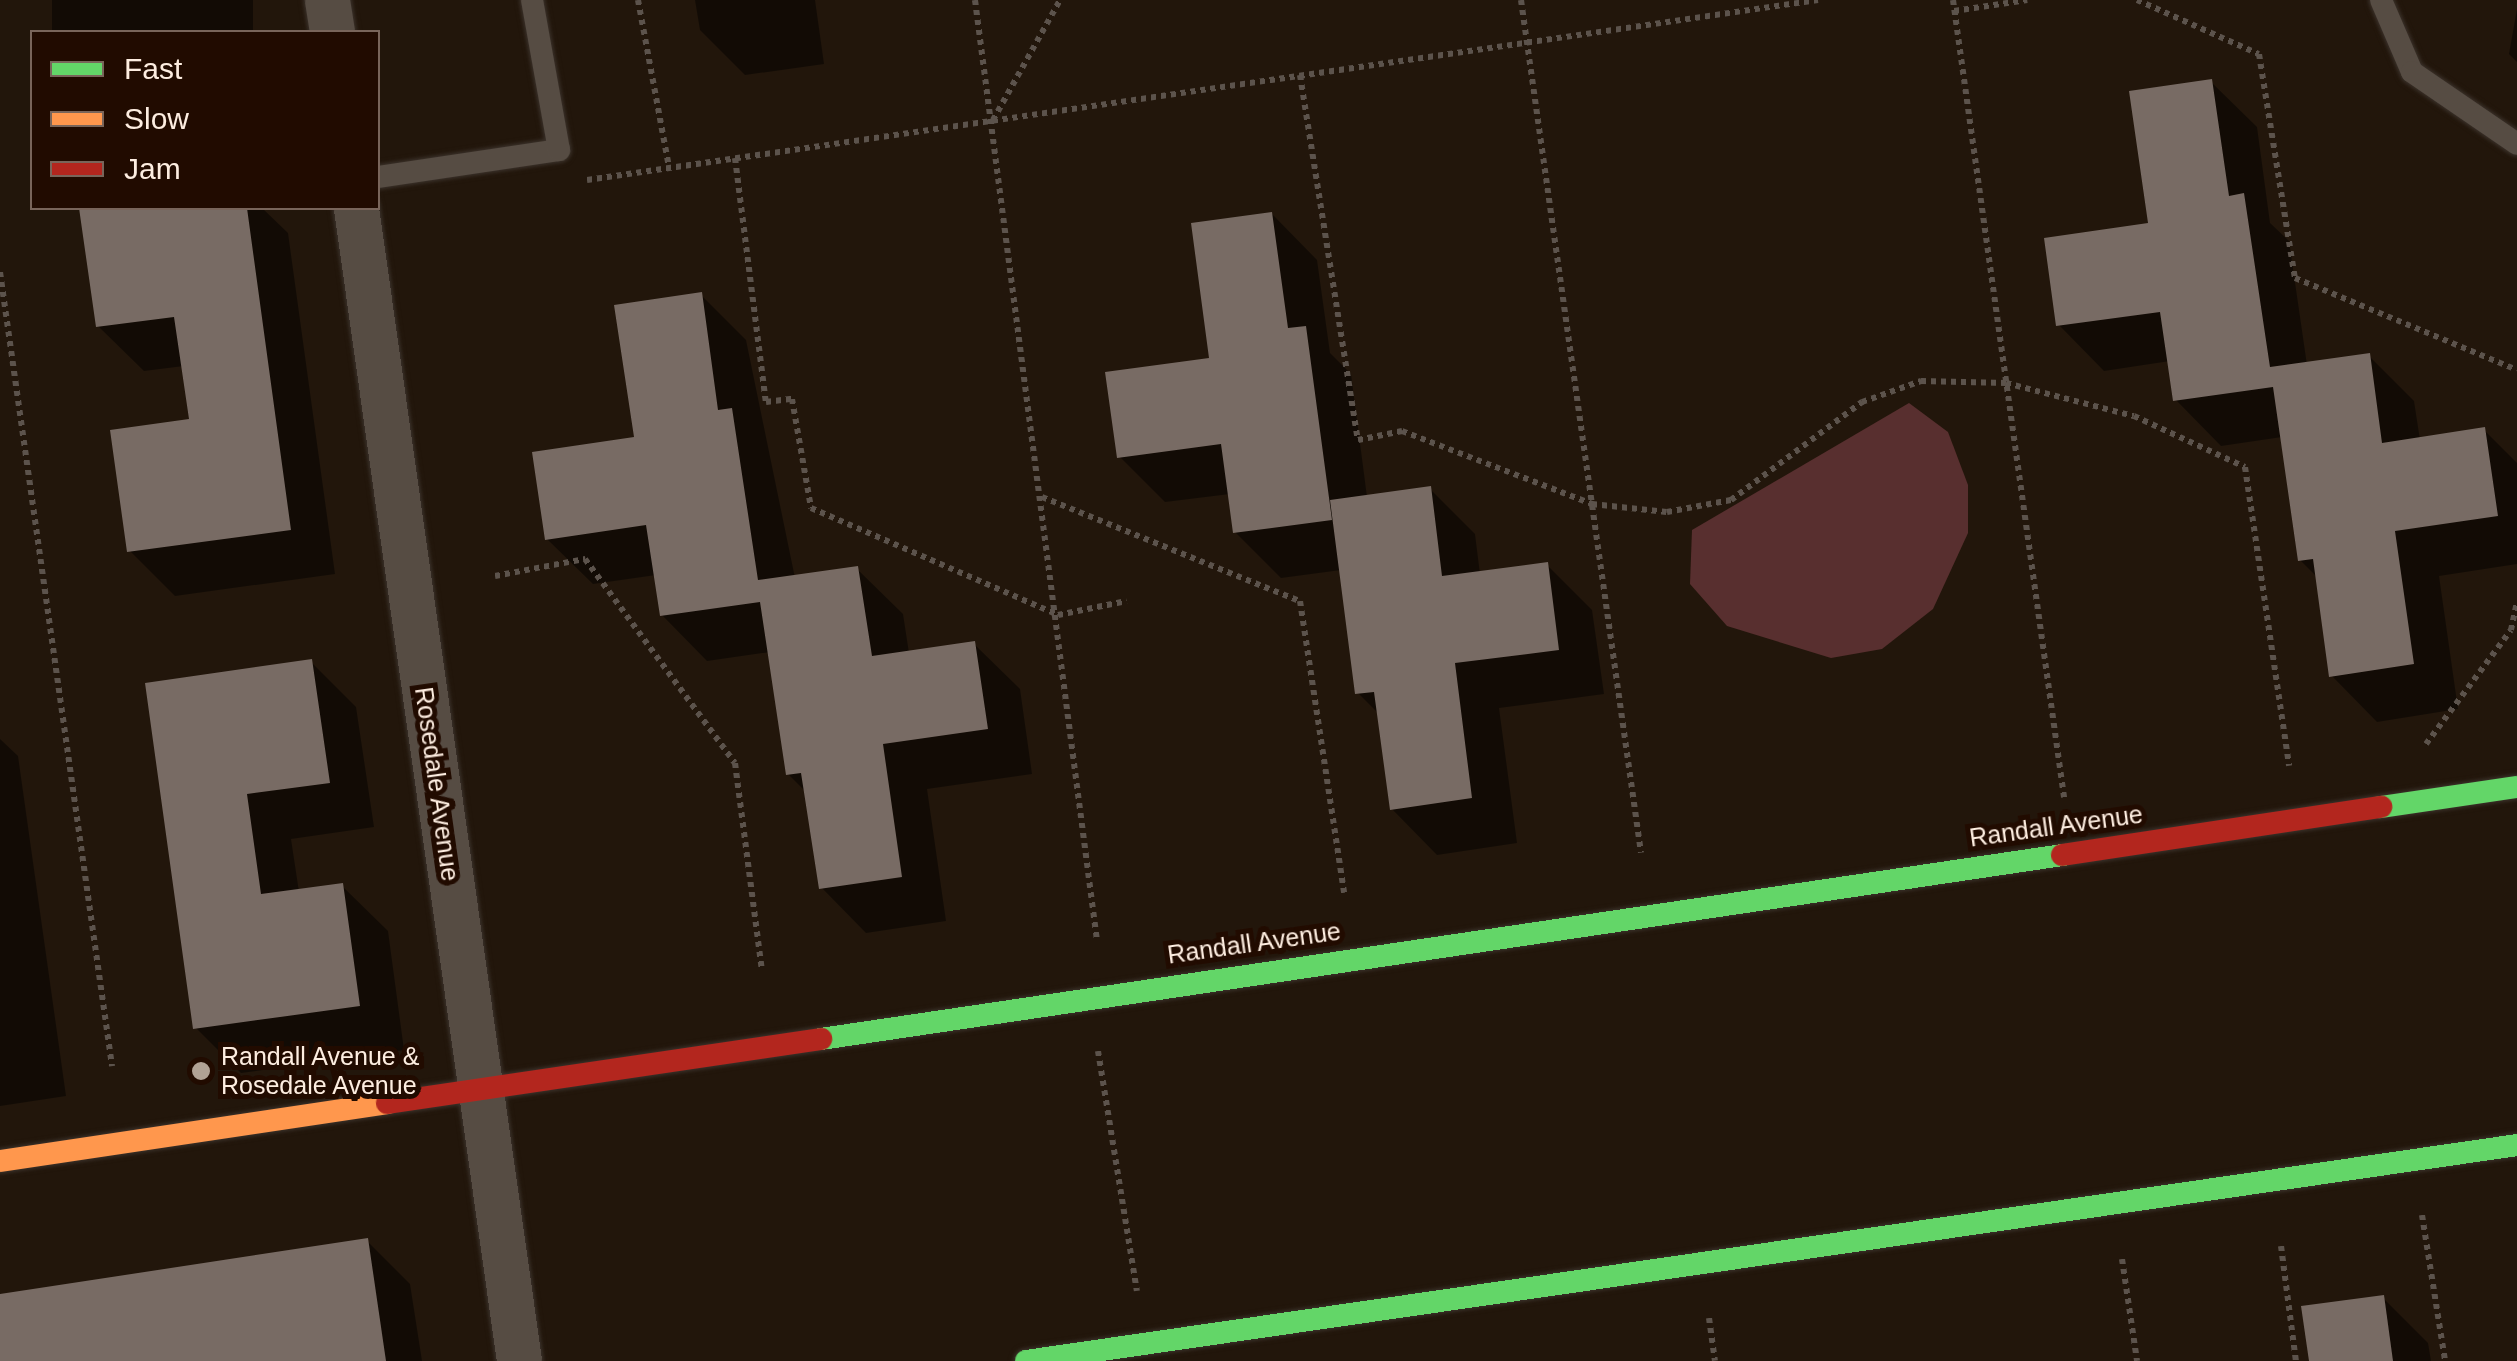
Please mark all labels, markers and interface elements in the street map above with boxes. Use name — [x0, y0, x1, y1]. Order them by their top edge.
legend — [30, 30, 380, 210]
text: Fast — [124, 52, 182, 85]
text: Slow — [124, 102, 189, 135]
text: Jam — [124, 152, 181, 185]
street label: Rosedale Avenue — [408, 684, 466, 884]
street label: Randall Avenue — [1967, 799, 2145, 853]
street label: Randall Avenue — [1165, 916, 1343, 970]
place label: Randall Avenue & Rosedale Avenue — [221, 1042, 421, 1101]
marker: Randall Avenue & Rosedale Avenue — [190, 1060, 212, 1082]

